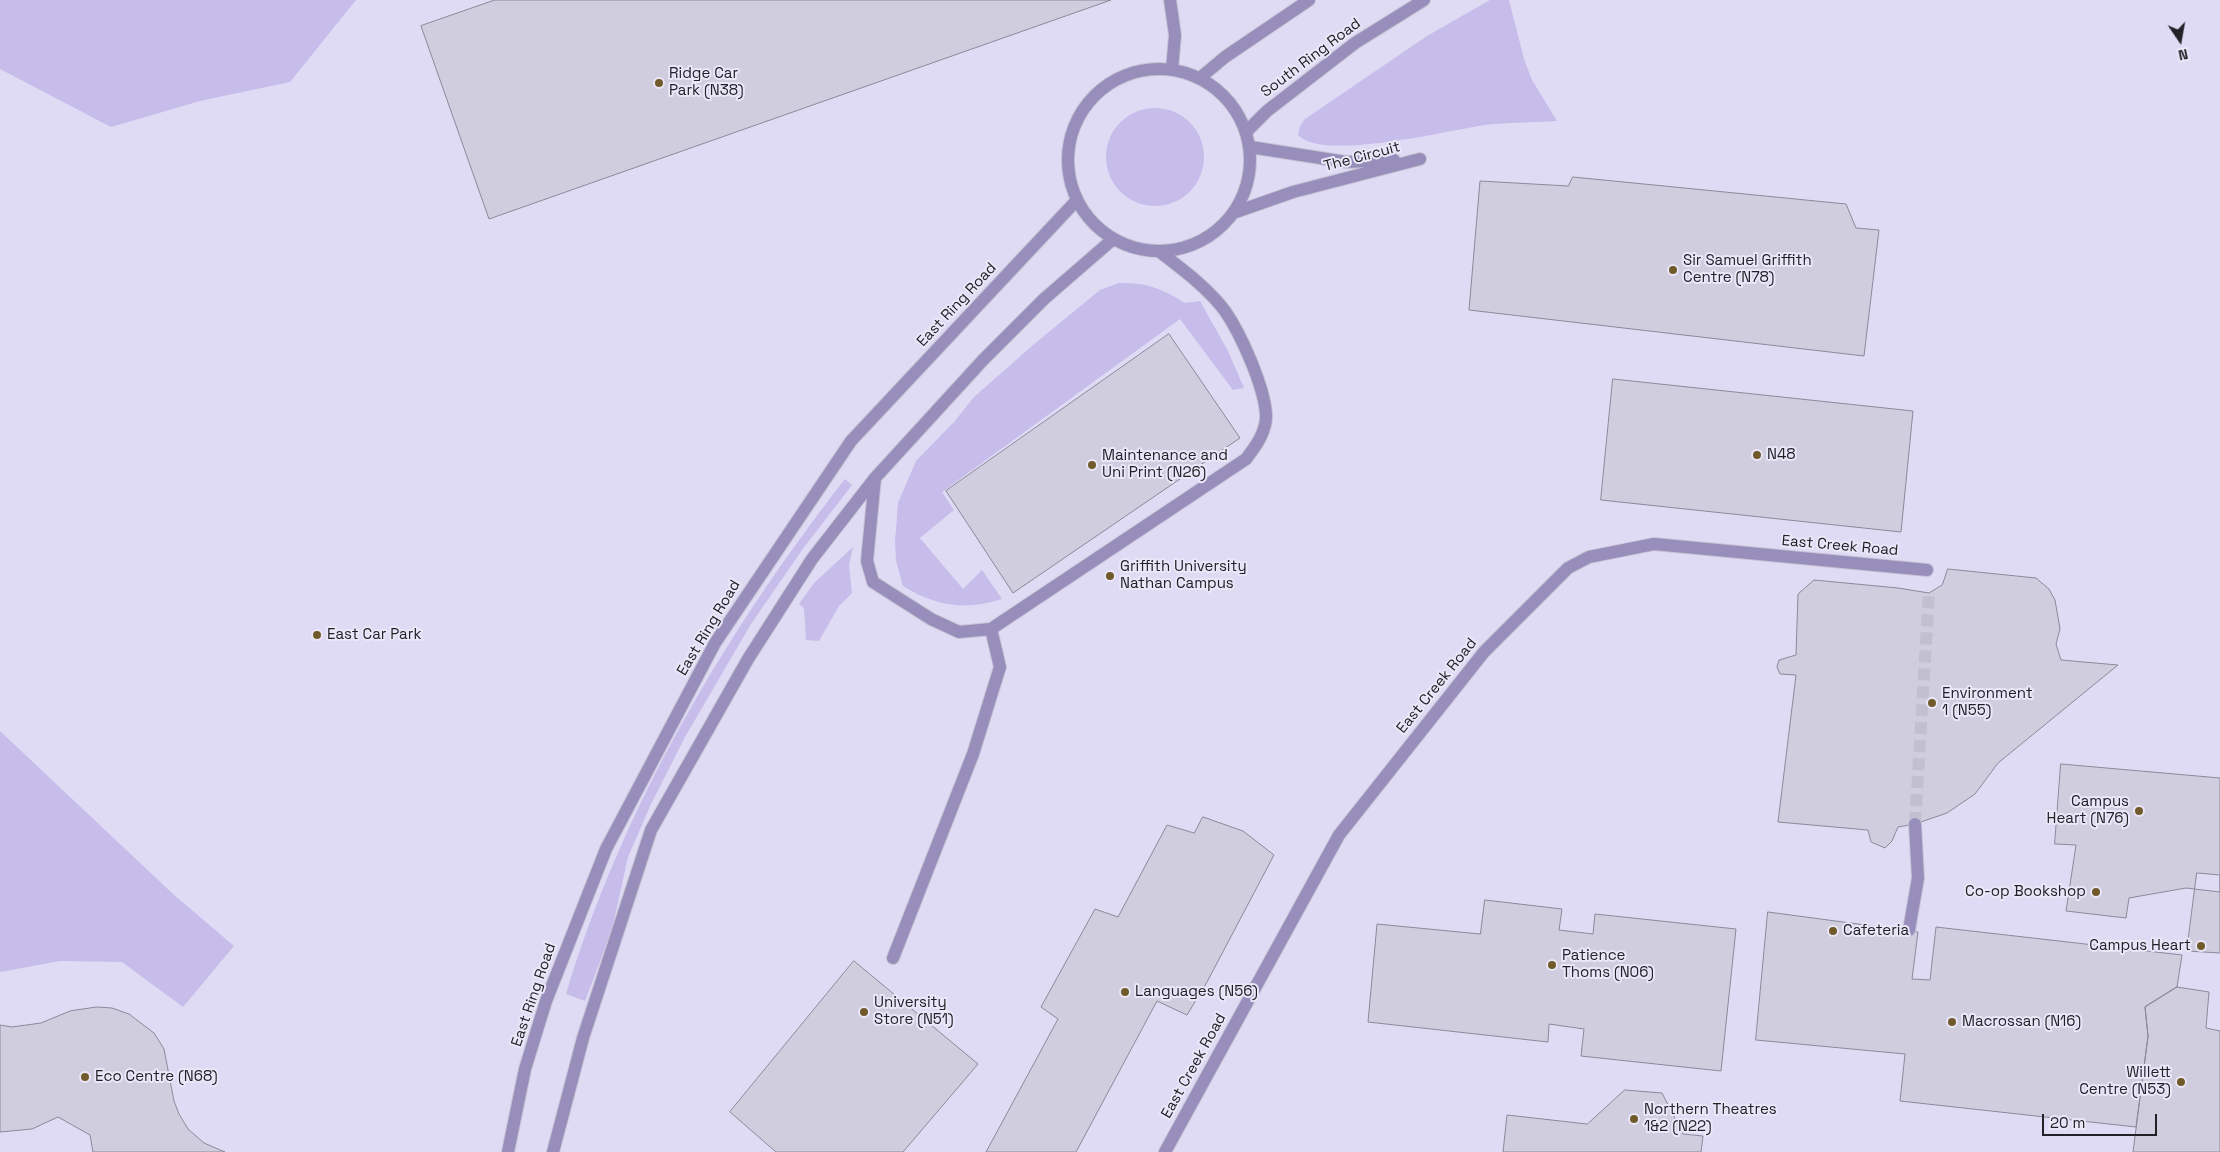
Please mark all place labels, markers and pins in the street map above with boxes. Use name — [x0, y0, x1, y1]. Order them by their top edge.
place label: Ridge Car Park (N38) — [669, 65, 744, 100]
marker: Ridge Car Park (N38) — [653, 77, 665, 89]
place label: Sir Samuel Griffith Centre (N78) — [1683, 252, 1812, 287]
marker: Sir Samuel Griffith Centre (N78) — [1667, 264, 1679, 276]
place label: N48 — [1767, 446, 1796, 464]
place label: Maintenance and Uni Print (N26) — [1102, 447, 1228, 482]
marker: N48 — [1751, 449, 1763, 461]
marker: Maintenance and Uni Print (N26) — [1086, 459, 1098, 471]
place label: Griffith University Nathan Campus — [1120, 558, 1247, 593]
marker: Griffith University Nathan Campus — [1104, 570, 1116, 582]
place label: East Car Park — [327, 626, 421, 644]
marker: East Car Park — [311, 629, 323, 641]
place label: Environment 1 (N55) — [1942, 685, 2033, 720]
marker: Environment 1 (N55) — [1926, 697, 1938, 709]
place label: Campus Heart (N76) — [2047, 793, 2129, 828]
marker: Campus Heart (N76) — [2133, 805, 2145, 817]
place label: Co-op Bookshop — [1965, 883, 2086, 901]
marker: Co-op Bookshop — [2090, 886, 2102, 898]
place label: Cafeteria — [1843, 922, 1909, 940]
marker: Cafeteria — [1827, 925, 1839, 937]
place label: Campus Heart — [2089, 937, 2191, 955]
marker: Campus Heart — [2195, 940, 2207, 952]
place label: Patience Thoms (N06) — [1562, 947, 1654, 982]
marker: Patience Thoms (N06) — [1546, 959, 1558, 971]
place label: Languages (N56) — [1135, 983, 1258, 1001]
marker: Languages (N56) — [1119, 986, 1131, 998]
place label: University Store (N51) — [874, 994, 954, 1029]
marker: University Store (N51) — [858, 1006, 870, 1018]
place label: Macrossan (N16) — [1962, 1013, 2081, 1031]
marker: Macrossan (N16) — [1946, 1016, 1958, 1028]
place label: Willett Centre (N53) — [2079, 1064, 2171, 1099]
place label: Eco Centre (N68) — [95, 1068, 218, 1086]
marker: Eco Centre (N68) — [79, 1071, 91, 1083]
marker: Willett Centre (N53) — [2175, 1076, 2187, 1088]
place label: Northern Theatres 1&2 (N22) — [1644, 1101, 1777, 1136]
marker: Northern Theatres 1&2 (N22) — [1628, 1113, 1640, 1125]

